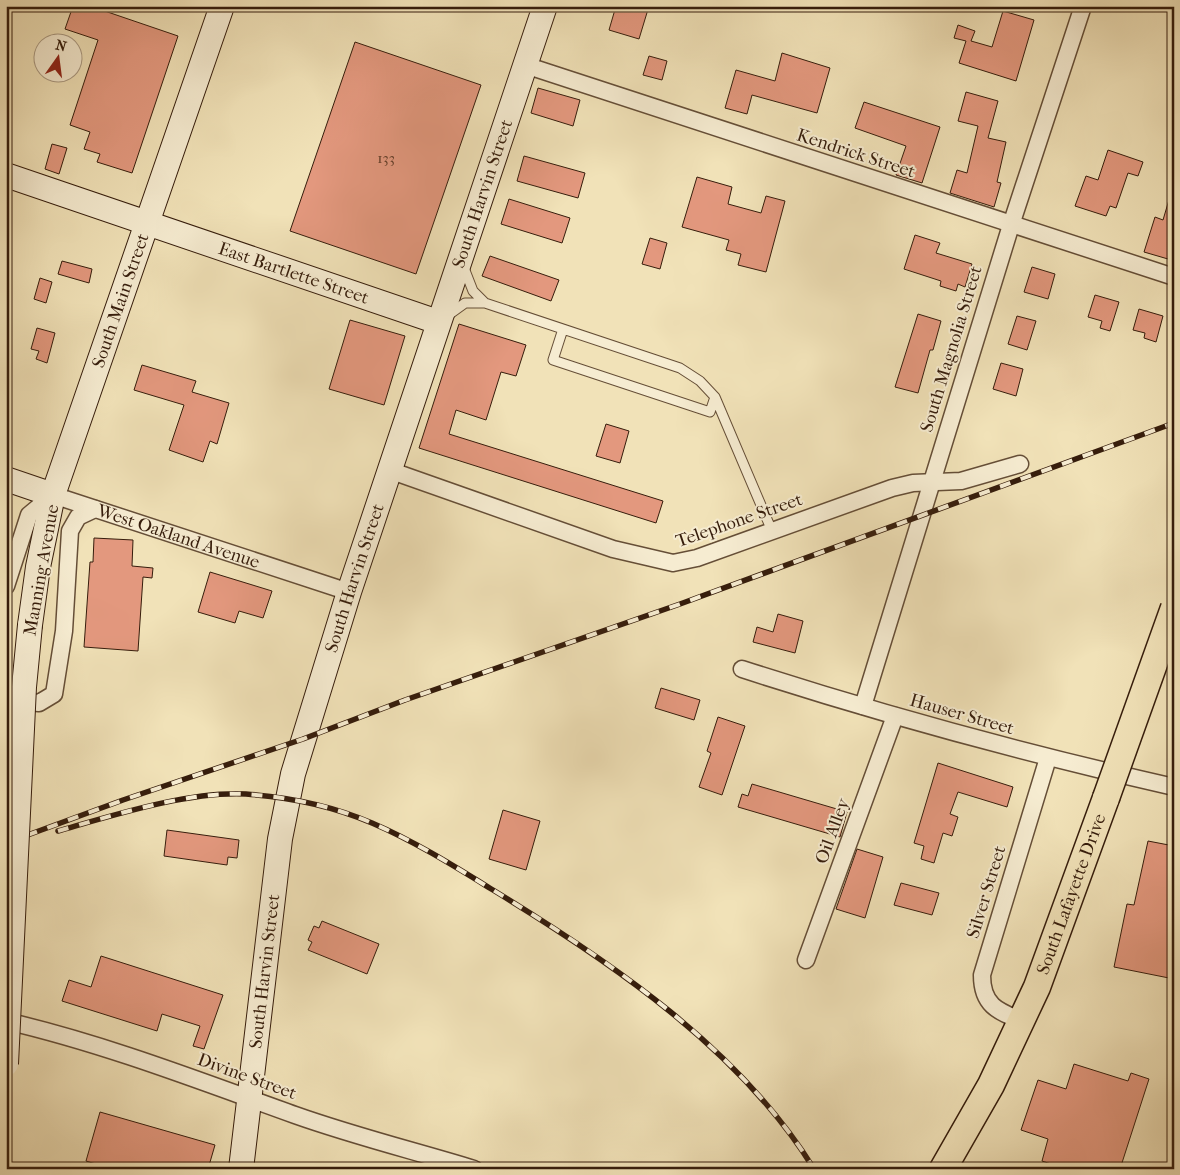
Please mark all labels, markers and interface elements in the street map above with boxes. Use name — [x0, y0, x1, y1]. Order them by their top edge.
north arrow — [32, 32, 82, 82]
text: N — [54, 36, 69, 55]
street label: South Harvin Street — [448, 116, 517, 271]
street label: Kendrick Street — [794, 124, 918, 183]
house number: 133 — [377, 149, 395, 167]
street label: South Main Street — [88, 230, 154, 371]
street label: East Bartlette Street — [216, 238, 372, 309]
street label: South Magnolia Street — [916, 263, 987, 435]
street label: Telephone Street — [673, 489, 806, 552]
street label: West Oakland Avenue — [94, 500, 262, 573]
street label: South Harvin Street — [321, 500, 389, 655]
street label: Manning Avenue — [20, 503, 63, 637]
street label: Hauser Street — [907, 690, 1017, 740]
street label: Oil Alley — [811, 794, 854, 867]
street label: South Lafayette Drive — [1032, 811, 1110, 978]
street label: Silver Street — [962, 843, 1011, 941]
street label: South Harvin Street — [245, 893, 284, 1050]
street label: Divine Street — [194, 1049, 300, 1104]

